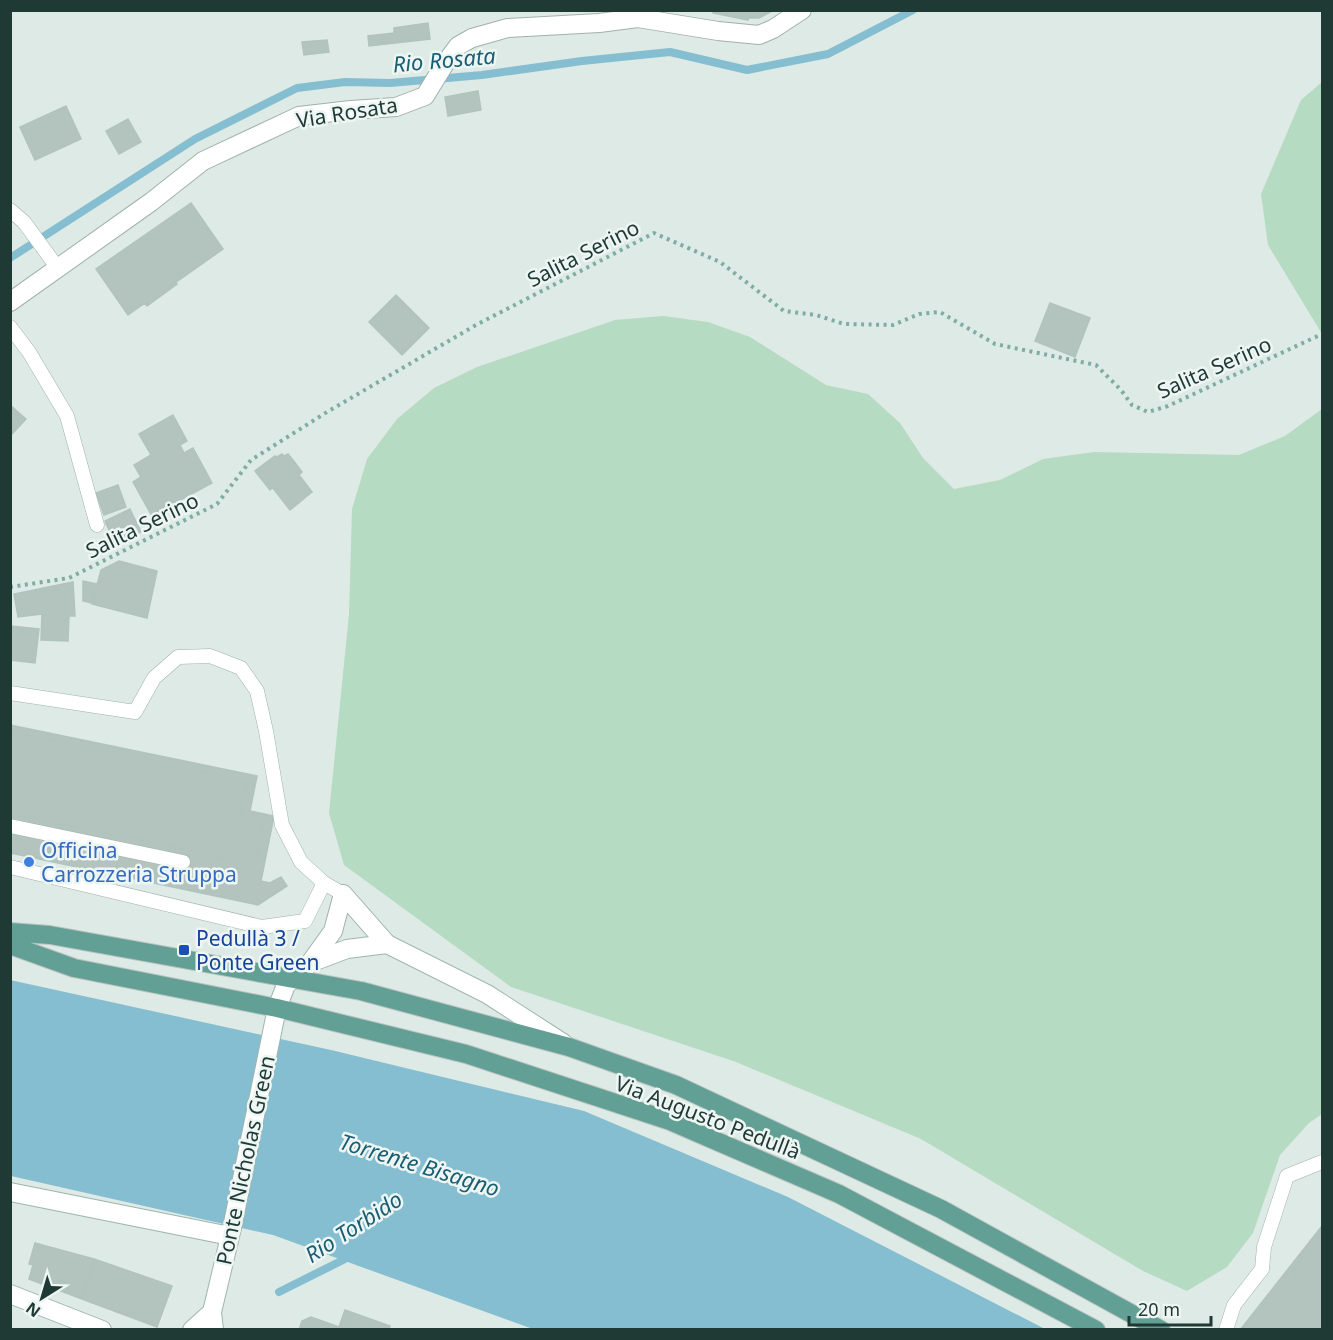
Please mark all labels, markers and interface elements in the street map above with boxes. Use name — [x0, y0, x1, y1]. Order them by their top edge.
water label: Rio Rosata — [391, 40, 497, 78]
street label: Via Rosata — [294, 90, 400, 134]
street label: Salita Serino — [522, 213, 644, 293]
street label: Salita Serino — [1153, 329, 1275, 405]
street label: Salita Serino — [81, 486, 203, 564]
place label: Officina Carrozzeria Struppa — [41, 836, 237, 888]
marker: Officina Carrozzeria Struppa — [22, 855, 36, 869]
place label: Pedullà 3 / Ponte Green — [196, 924, 319, 976]
marker: Pedullà 3 / Ponte Green — [177, 943, 191, 957]
street label: Ponte Nicholas Green — [209, 1053, 281, 1267]
street label: Via Augusto Pedullà — [611, 1069, 805, 1165]
water label: Torrente Bisagno — [337, 1125, 503, 1203]
water label: Rio Torbido — [298, 1183, 408, 1269]
north arrow — [12, 1268, 72, 1328]
scale bar — [1129, 1289, 1212, 1327]
text: N — [21, 1297, 45, 1323]
text: 20 m — [1138, 1297, 1180, 1321]

